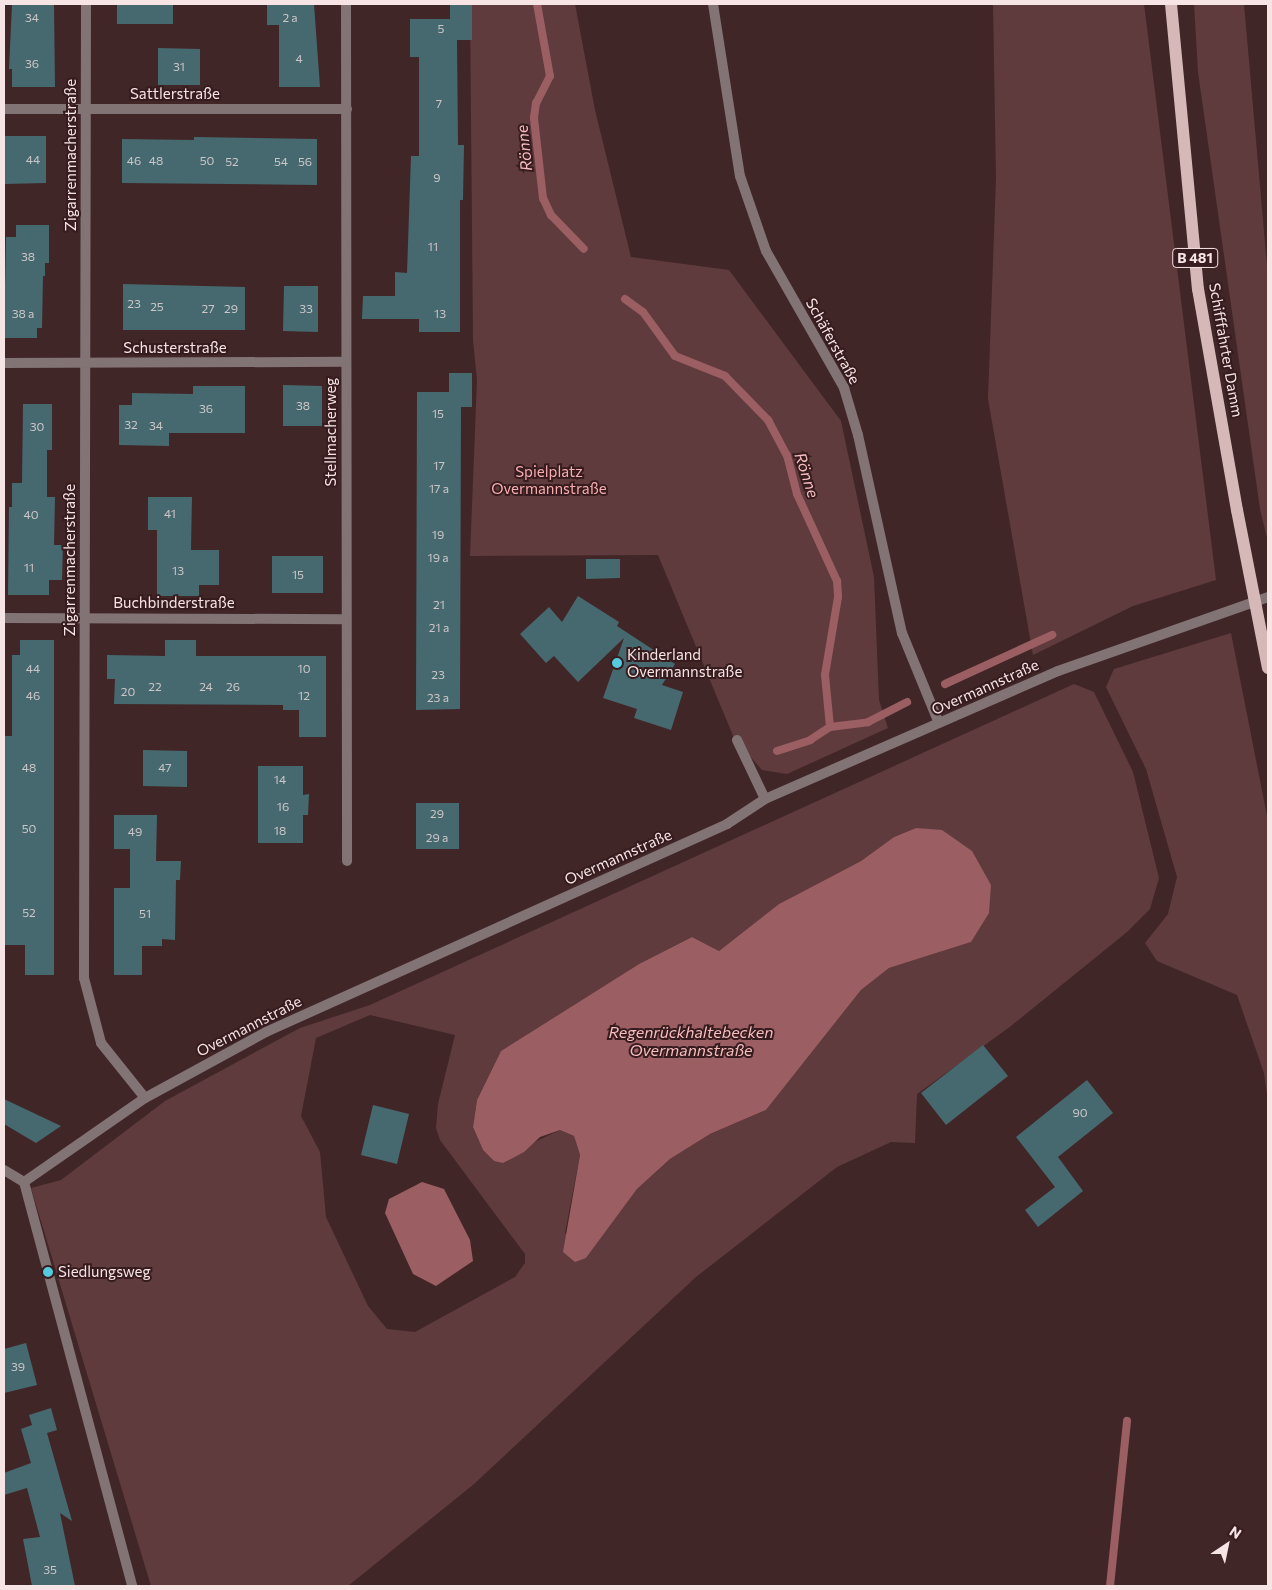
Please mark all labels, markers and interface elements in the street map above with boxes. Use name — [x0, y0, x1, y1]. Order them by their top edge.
house number: 34 — [25, 11, 39, 25]
house number: 2 a — [282, 11, 298, 25]
house number: 5 — [438, 22, 444, 36]
house number: 4 — [295, 52, 303, 66]
house number: 36 — [25, 57, 39, 71]
house number: 31 — [173, 60, 185, 74]
street label: Zigarrenmacherstraße — [62, 79, 80, 231]
street label: Sattlerstraße — [130, 85, 220, 103]
house number: 7 — [436, 97, 442, 111]
water label: Rönne — [512, 124, 536, 172]
house number: 44 — [26, 153, 40, 167]
house number: 46 — [127, 154, 141, 168]
house number: 48 — [149, 154, 163, 168]
house number: 50 — [200, 154, 214, 168]
house number: 52 — [225, 155, 239, 169]
house number: 54 — [274, 155, 288, 169]
house number: 56 — [298, 155, 312, 169]
house number: 9 — [433, 171, 441, 185]
house number: 11 — [428, 240, 438, 254]
road number: B 481 — [1171, 247, 1219, 270]
house number: 38 — [21, 250, 35, 264]
street label: Schifffahrter Damm — [1205, 281, 1247, 419]
street label: Schäferstraße — [802, 295, 864, 387]
house number: 23 — [127, 297, 141, 311]
house number: 25 — [150, 300, 164, 314]
house number: 27 — [202, 302, 214, 316]
house number: 29 — [224, 302, 238, 316]
house number: 33 — [299, 302, 313, 316]
house number: 38 a — [12, 307, 34, 321]
house number: 13 — [434, 307, 446, 321]
street label: Schusterstraße — [123, 339, 227, 357]
street label: Stellmacherweg — [322, 378, 340, 486]
house number: 38 — [296, 399, 310, 413]
house number: 36 — [199, 402, 213, 416]
house number: 15 — [432, 407, 444, 421]
house number: 32 — [124, 418, 138, 432]
house number: 34 — [149, 419, 163, 433]
house number: 30 — [30, 420, 44, 434]
water label: Rönne — [791, 450, 823, 500]
house number: 17 — [433, 459, 445, 473]
park label: Spielplatz Overmannstraße — [491, 462, 607, 497]
house number: 17 a — [429, 482, 449, 496]
street label: Zigarrenmacherstraße — [61, 484, 79, 636]
house number: 41 — [164, 507, 176, 521]
house number: 40 — [23, 508, 39, 522]
house number: 19 — [432, 528, 444, 542]
house number: 19 a — [428, 551, 448, 565]
house number: 11 — [24, 561, 34, 575]
house number: 13 — [172, 564, 184, 578]
house number: 15 — [292, 568, 304, 582]
street label: Buchbinderstraße — [113, 594, 235, 612]
house number: 21 — [433, 598, 445, 612]
house number: 21 a — [429, 621, 449, 635]
place label: Kinderland Overmannstraße — [627, 645, 742, 680]
street label: Overmannstraße — [929, 655, 1041, 719]
marker: Kinderland Overmannstraße — [611, 657, 623, 669]
house number: 44 — [26, 662, 40, 676]
house number: 10 — [298, 662, 310, 676]
house number: 23 — [431, 668, 445, 682]
house number: 22 — [148, 680, 162, 694]
house number: 24 — [199, 680, 213, 694]
house number: 26 — [226, 680, 240, 694]
house number: 20 — [121, 685, 135, 699]
house number: 46 — [26, 689, 40, 703]
house number: 12 — [298, 689, 310, 703]
house number: 23 a — [427, 691, 449, 705]
house number: 48 — [22, 761, 36, 775]
house number: 47 — [158, 761, 172, 775]
house number: 14 — [274, 773, 286, 787]
house number: 16 — [277, 800, 289, 814]
house number: 29 — [430, 807, 444, 821]
house number: 50 — [22, 822, 36, 836]
house number: 18 — [274, 824, 286, 838]
house number: 49 — [128, 825, 142, 839]
street label: Overmannstraße — [562, 825, 674, 889]
house number: 29 a — [426, 831, 448, 845]
house number: 52 — [22, 906, 36, 920]
house number: 51 — [139, 907, 151, 921]
street label: Overmannstraße — [194, 992, 304, 1060]
water label: Regenrückhaltebecken Overmannstraße — [609, 1022, 773, 1060]
house number: 90 — [1072, 1106, 1088, 1120]
place label: Siedlungsweg — [58, 1263, 151, 1281]
marker: Siedlungsweg — [42, 1266, 54, 1278]
house number: 39 — [11, 1360, 25, 1374]
north arrow — [1202, 1520, 1252, 1570]
text: N — [1227, 1522, 1245, 1542]
house number: 35 — [43, 1563, 57, 1577]

